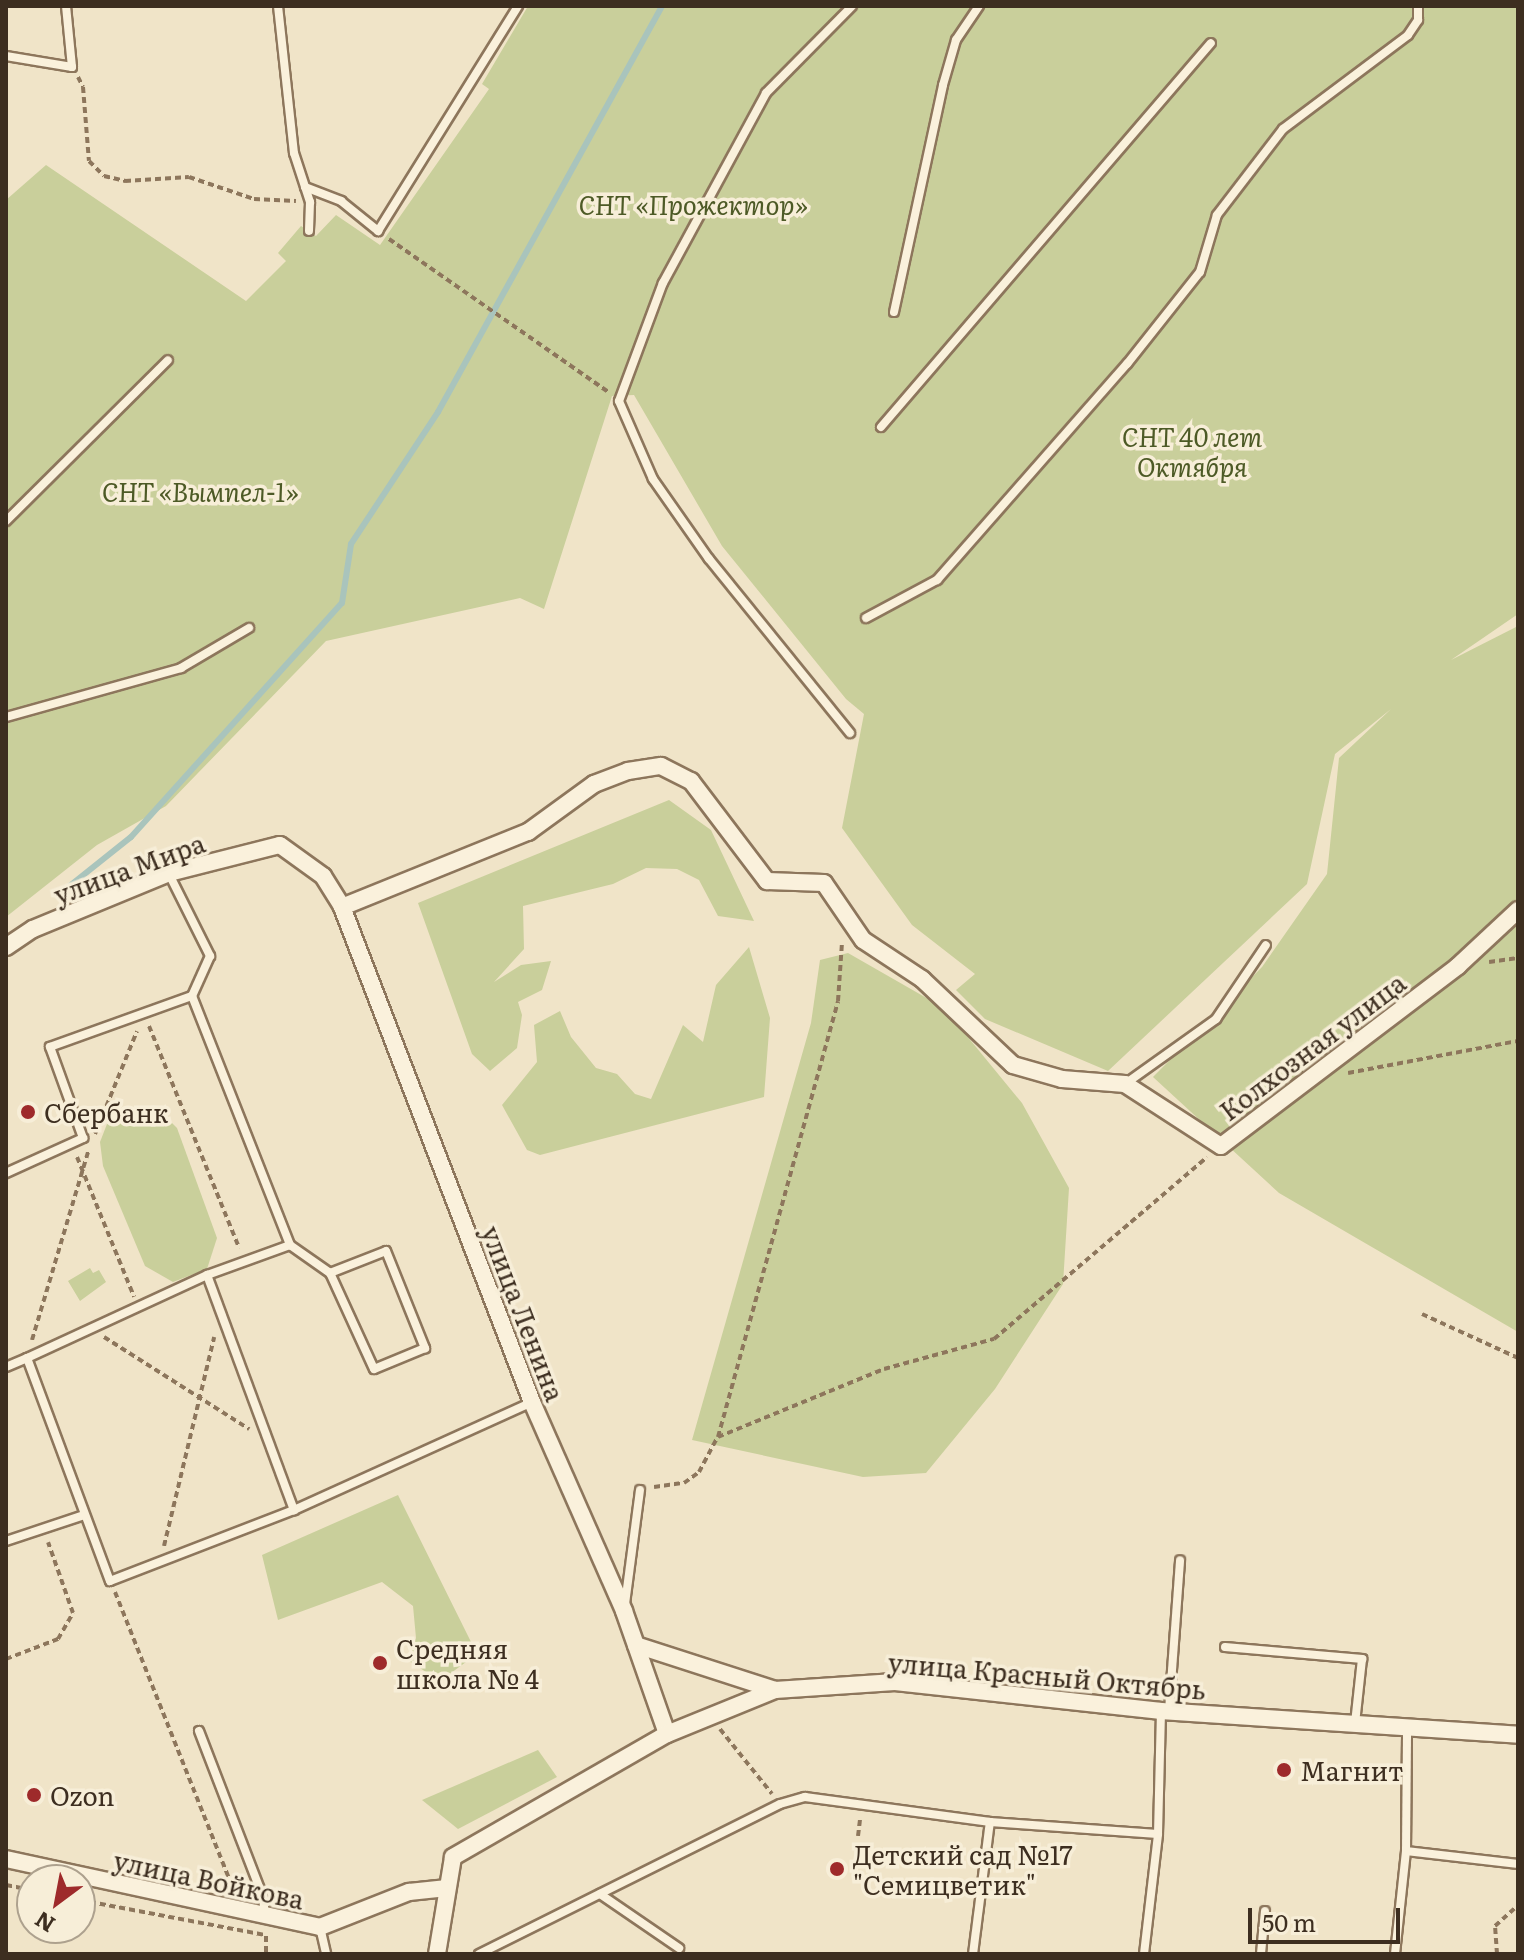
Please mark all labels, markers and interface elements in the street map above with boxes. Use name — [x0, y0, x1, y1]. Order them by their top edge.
park label: СНТ «Прожектор» — [578, 188, 808, 220]
park label: СНТ 40 лет Октября — [1122, 420, 1262, 482]
park label: СНТ «Вымпел-1» — [102, 475, 298, 507]
street label: улица Мира — [49, 826, 209, 910]
street label: Колхозная улица — [1213, 966, 1411, 1126]
place label: Сбербанк — [44, 1096, 169, 1128]
marker: Сбербанк — [19, 1103, 37, 1121]
street label: улица Ленина — [476, 1221, 572, 1405]
place label: Средняя школа № 4 — [396, 1632, 539, 1694]
street label: улица Красный Октябрь — [887, 1646, 1207, 1704]
marker: Средняя школа № 4 — [371, 1654, 389, 1672]
place label: Магнит — [1300, 1754, 1403, 1786]
marker: Магнит — [1275, 1761, 1293, 1779]
place label: Ozon — [50, 1779, 115, 1811]
marker: Ozon — [25, 1786, 43, 1804]
place label: Детский сад №17 "Семицветик" — [853, 1838, 1073, 1900]
street label: улица Войкова — [111, 1844, 307, 1914]
marker: Детский сад №17 "Семицветик" — [828, 1860, 846, 1878]
north arrow — [16, 1864, 96, 1944]
scale bar — [1252, 1892, 1404, 1942]
text: N — [28, 1904, 61, 1942]
text: 50 m — [1262, 1904, 1316, 1939]

